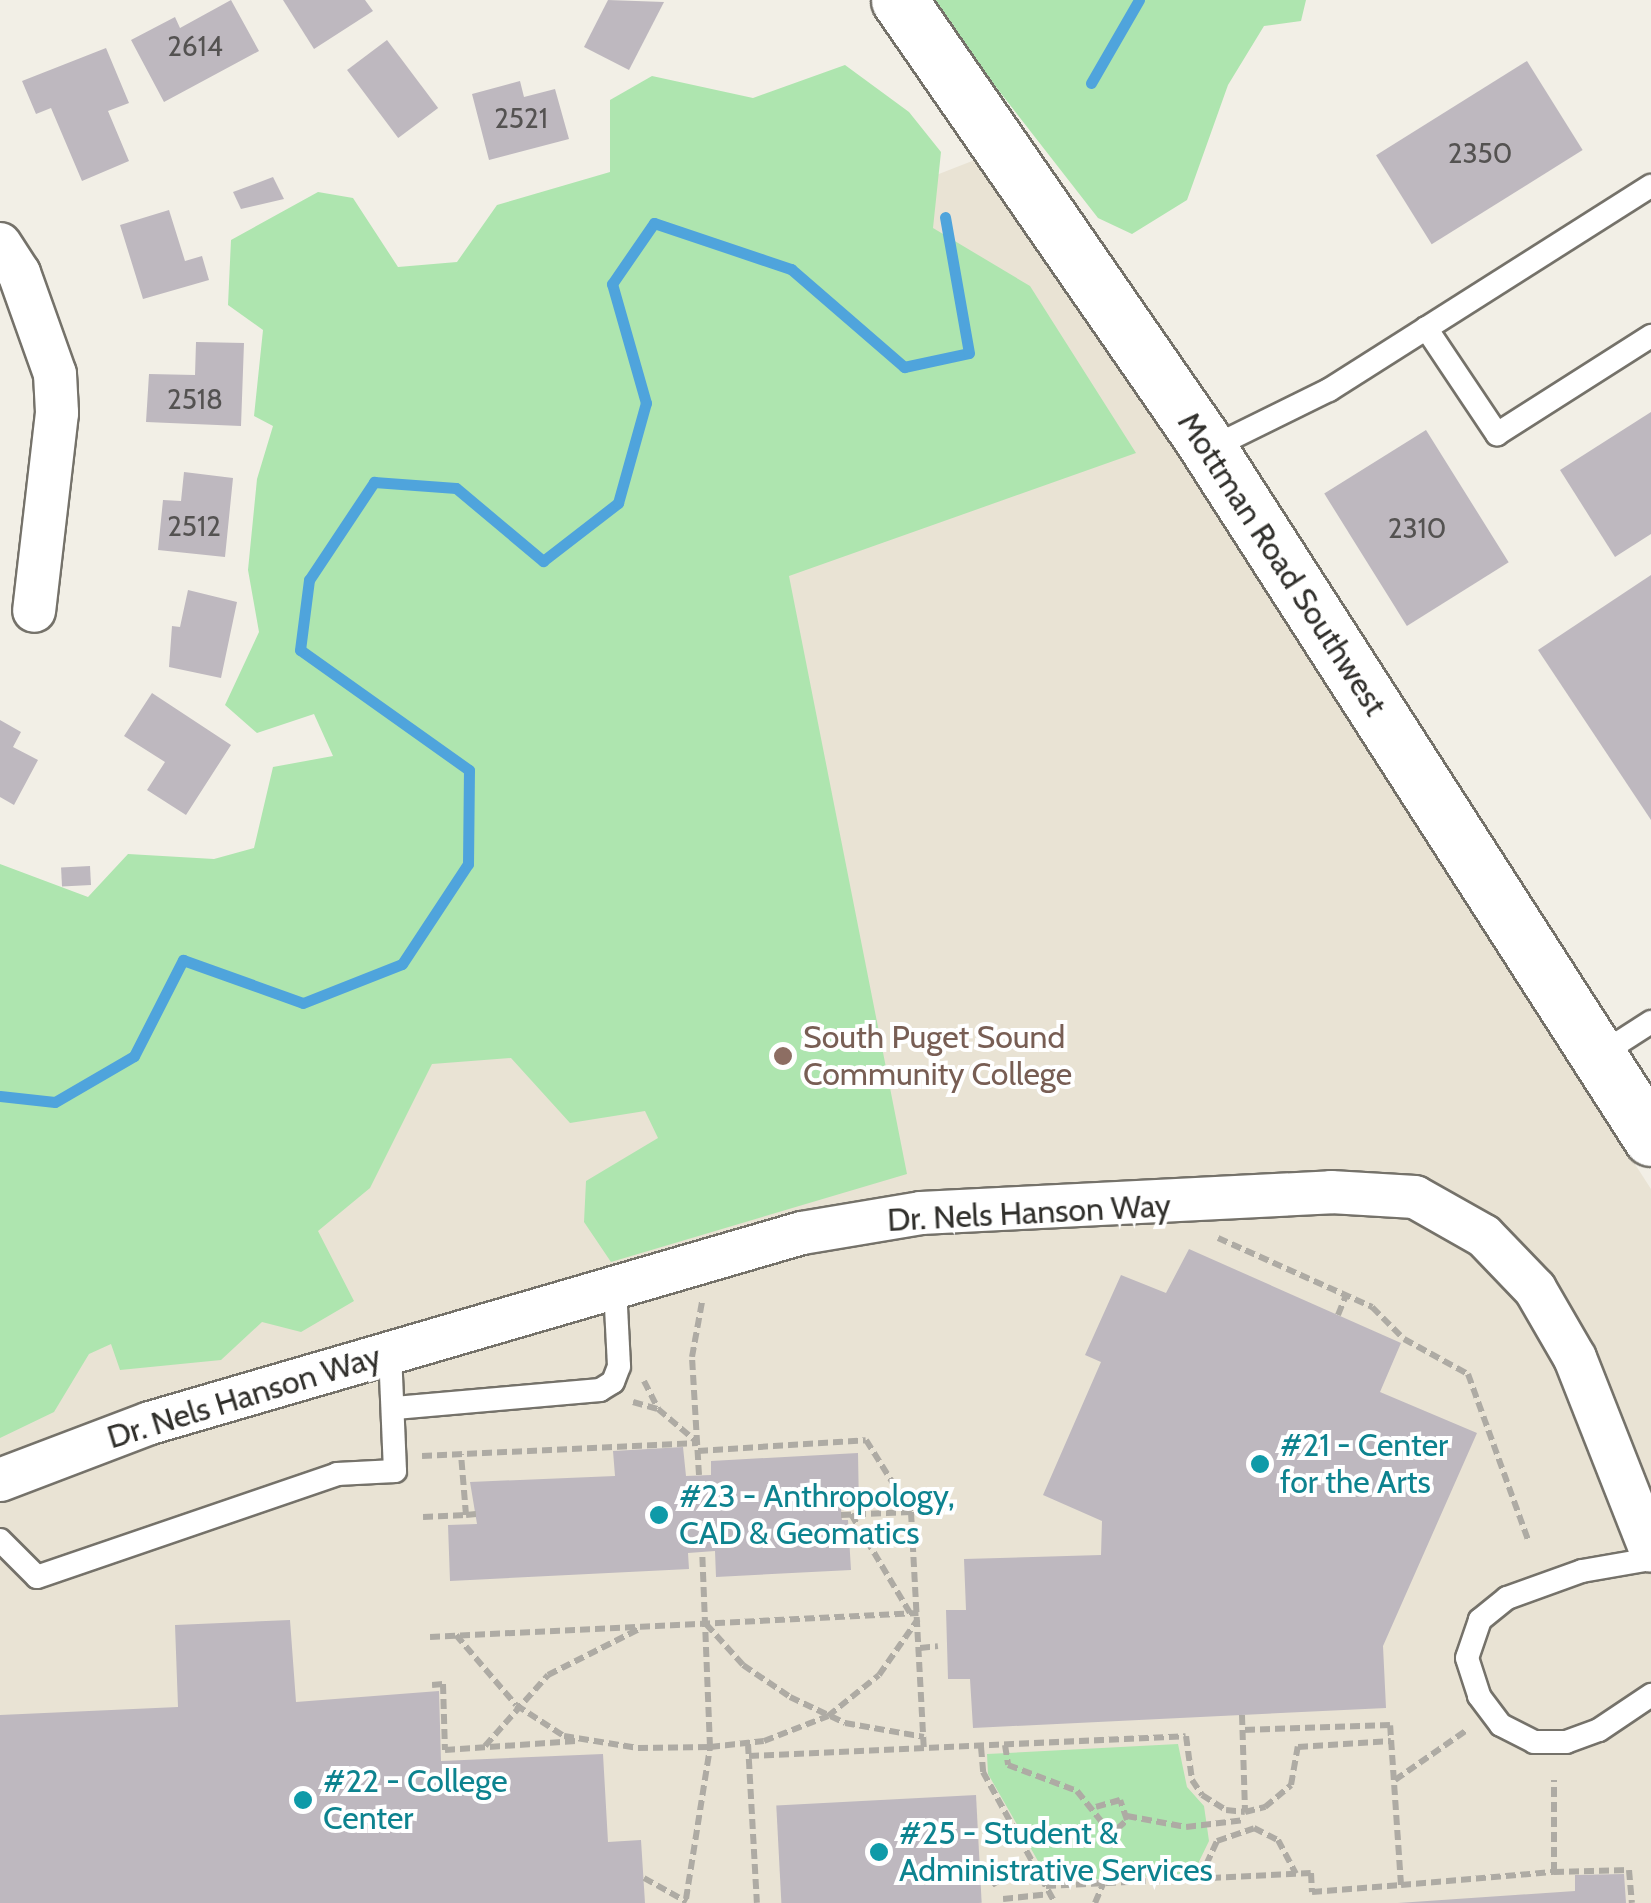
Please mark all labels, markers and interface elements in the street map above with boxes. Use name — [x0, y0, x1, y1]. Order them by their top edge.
house number: 2614 — [167, 29, 223, 63]
house number: 2521 — [494, 101, 548, 135]
house number: 2350 — [1448, 136, 1512, 170]
house number: 2518 — [167, 382, 223, 416]
street label: Mottman Road Southwest — [1169, 405, 1395, 723]
house number: 2512 — [167, 509, 221, 543]
house number: 2310 — [1388, 511, 1446, 545]
place label: South Puget Sound Community College — [803, 1019, 1072, 1094]
marker: South Puget Sound Community College — [772, 1045, 794, 1067]
street label: Dr. Nels Hanson Way — [886, 1186, 1172, 1240]
street label: Dr. Nels Hanson Way — [103, 1337, 385, 1457]
place label: #21 - Center for the Arts — [1280, 1427, 1448, 1502]
marker: #21 - Center for the Arts — [1249, 1453, 1271, 1475]
place label: #23 - Anthropology, CAD & Geomatics — [679, 1478, 955, 1553]
marker: #23 - Anthropology, CAD & Geomatics — [648, 1504, 670, 1526]
place label: #22 - College Center — [323, 1763, 508, 1838]
marker: #22 - College Center — [292, 1789, 314, 1811]
place label: #25 - Student & Administrative Services — [899, 1815, 1213, 1890]
marker: #25 - Student & Administrative Services — [868, 1841, 890, 1863]

